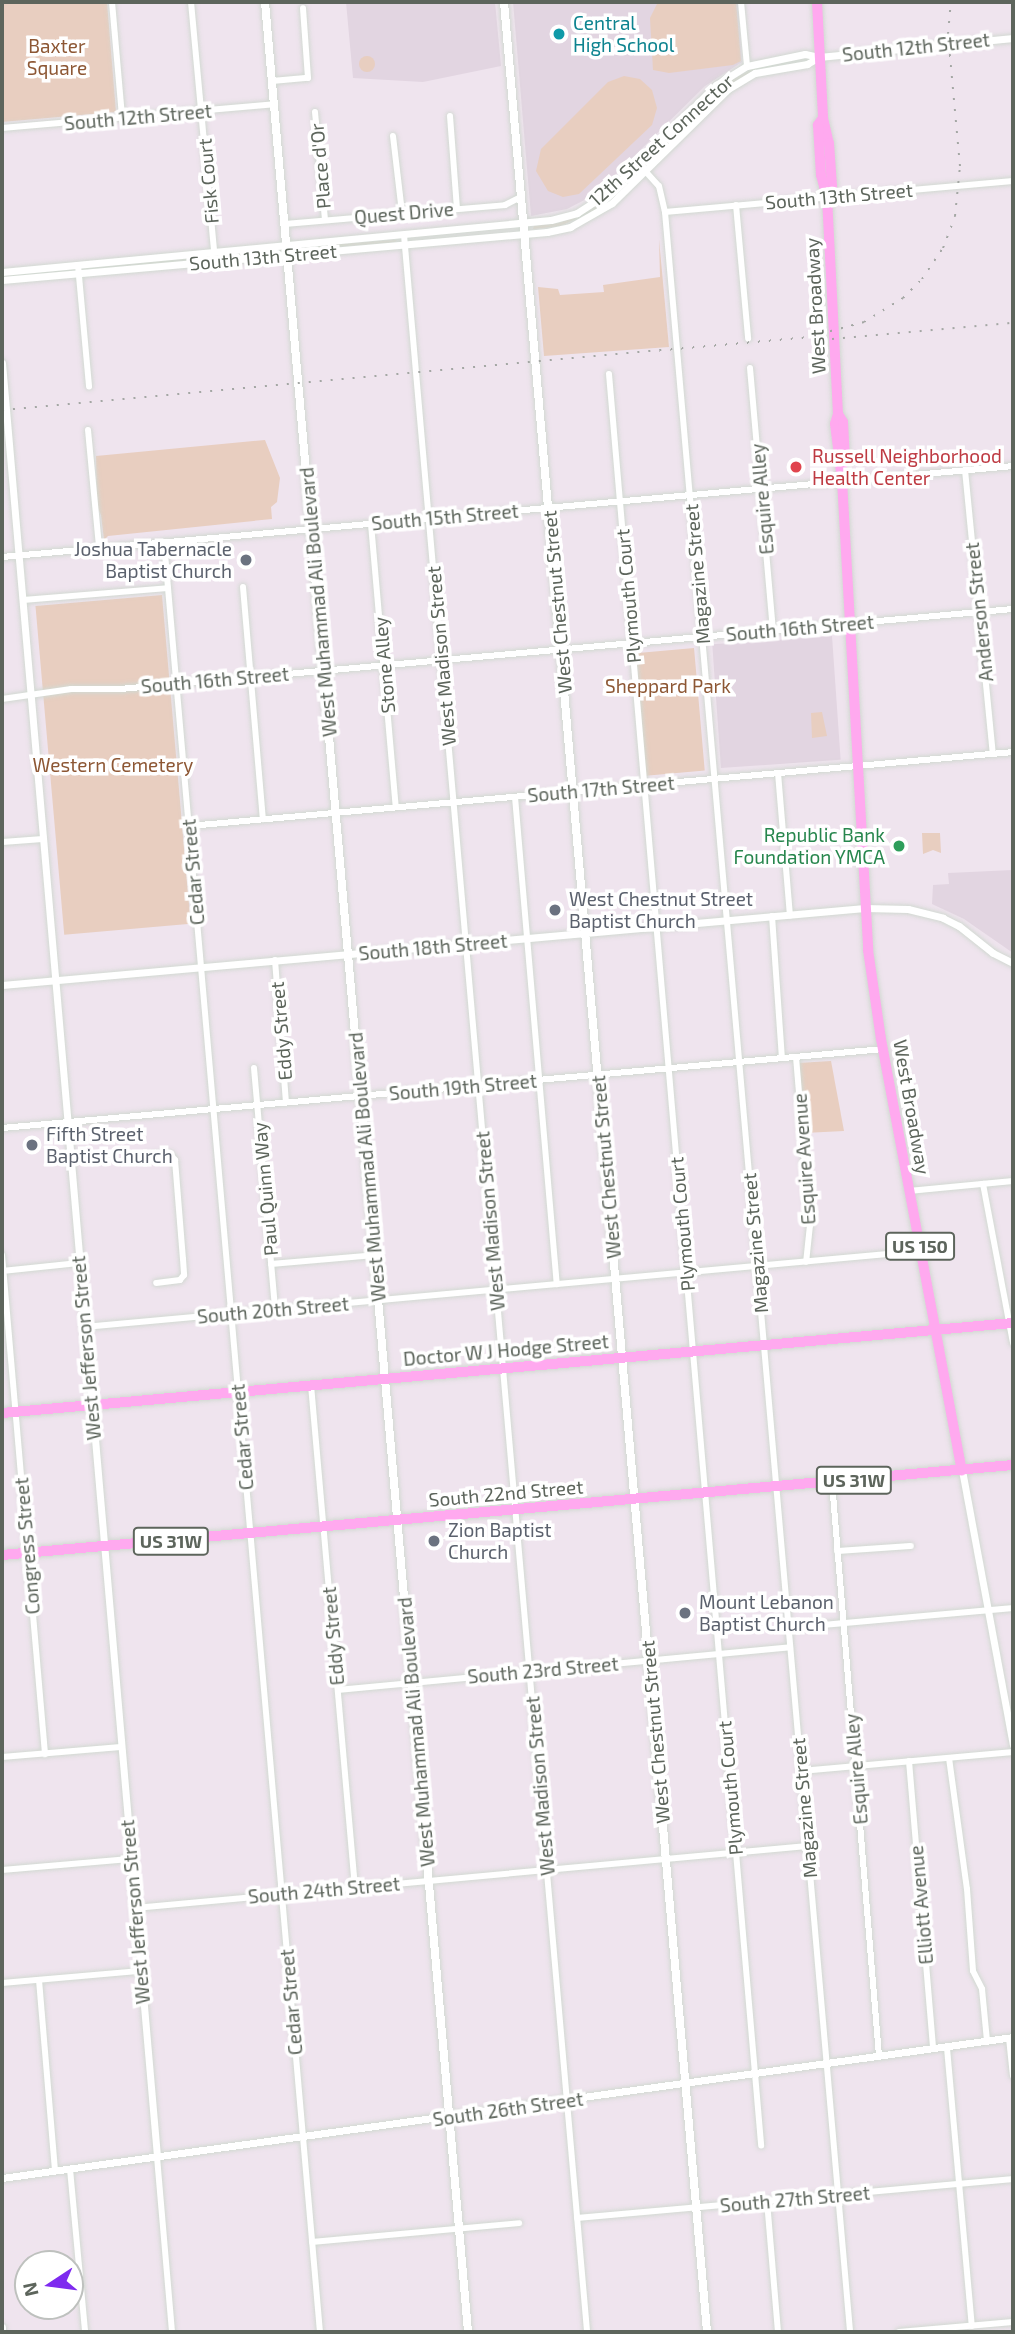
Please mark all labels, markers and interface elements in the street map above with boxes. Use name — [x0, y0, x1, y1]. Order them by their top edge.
place label: Central High School — [573, 12, 674, 56]
marker: Central High School — [551, 26, 567, 42]
street label: South 12th Street — [841, 28, 991, 66]
park label: Baxter Square — [27, 35, 87, 79]
street label: 12th Street Connector — [584, 69, 738, 211]
street label: South 12th Street — [63, 99, 213, 135]
street label: Place d'Or — [305, 122, 335, 210]
street label: Fisk Court — [193, 137, 223, 225]
street label: South 13th Street — [764, 178, 914, 214]
street label: Quest Drive — [353, 197, 455, 229]
street label: West Broadway — [800, 237, 830, 375]
street label: South 13th Street — [188, 239, 338, 275]
street label: Esquire Alley — [746, 442, 778, 556]
place label: Russell Neighborhood Health Center — [812, 445, 1002, 489]
marker: Russell Neighborhood Health Center — [786, 457, 806, 477]
street label: West Muhammad Ali Boulevard — [295, 466, 341, 738]
street label: South 15th Street — [370, 499, 520, 535]
street label: Magazine Street — [680, 503, 714, 645]
street label: West Chestnut Street — [538, 509, 576, 695]
street label: Plymouth Court — [611, 528, 645, 664]
place label: Joshua Tabernacle Baptist Church — [74, 538, 232, 582]
street label: Anderson Street — [960, 541, 998, 683]
marker: Joshua Tabernacle Baptist Church — [238, 552, 254, 568]
street label: West Madison Street — [422, 565, 460, 747]
street label: South 16th Street — [725, 610, 875, 646]
street label: Stone Alley — [368, 616, 400, 714]
street label: South 16th Street — [140, 662, 290, 698]
park label: Sheppard Park — [605, 675, 731, 697]
park label: Western Cemetery — [33, 754, 193, 776]
street label: South 17th Street — [527, 771, 675, 807]
street label: Cedar Street — [177, 818, 209, 926]
place label: Republic Bank Foundation YMCA — [733, 824, 885, 868]
marker: Republic Bank Foundation YMCA — [891, 838, 907, 854]
place label: West Chestnut Street Baptist Church — [569, 888, 753, 932]
marker: West Chestnut Street Baptist Church — [547, 902, 563, 918]
street label: South 18th Street — [358, 929, 508, 965]
street label: Eddy Street — [265, 980, 297, 1082]
street label: West Muhammad Ali Boulevard — [344, 1031, 390, 1303]
street label: West Broadway — [889, 1038, 935, 1176]
street label: South 19th Street — [388, 1069, 538, 1105]
street label: West Chestnut Street — [587, 1074, 625, 1260]
street label: Esquire Avenue — [788, 1092, 820, 1226]
street label: Paul Quinn Way — [248, 1121, 282, 1257]
place label: Fifth Street Baptist Church — [46, 1123, 173, 1167]
street label: West Madison Street — [471, 1130, 509, 1312]
marker: Fifth Street Baptist Church — [24, 1137, 40, 1153]
street label: Plymouth Court — [665, 1156, 699, 1292]
street label: Magazine Street — [738, 1172, 772, 1314]
road number: US 150 — [885, 1232, 955, 1260]
street label: West Jefferson Street — [67, 1255, 105, 1441]
street label: South 20th Street — [196, 1292, 350, 1328]
street label: Doctor W J Hodge Street — [402, 1330, 610, 1370]
street label: Cedar Street — [226, 1383, 258, 1491]
road number: US 31W — [816, 1465, 892, 1494]
street label: South 22nd Street — [428, 1475, 584, 1511]
street label: Congress Street — [10, 1477, 44, 1615]
place label: Zion Baptist Church — [448, 1519, 552, 1563]
road number: US 31W — [132, 1526, 210, 1556]
marker: Zion Baptist Church — [426, 1533, 442, 1549]
street label: Eddy Street — [317, 1585, 349, 1687]
place label: Mount Lebanon Baptist Church — [699, 1591, 834, 1635]
street label: West Muhammad Ali Boulevard — [393, 1596, 439, 1868]
marker: Mount Lebanon Baptist Church — [677, 1605, 693, 1621]
street label: West Chestnut Street — [636, 1639, 674, 1825]
street label: South 23rd Street — [467, 1652, 619, 1688]
street label: West Madison Street — [521, 1695, 559, 1877]
street label: Esquire Alley — [840, 1712, 872, 1826]
street label: Plymouth Court — [713, 1720, 747, 1856]
street label: Magazine Street — [787, 1737, 821, 1879]
street label: West Jefferson Street — [116, 1819, 154, 2005]
street label: Elliott Avenue — [904, 1844, 938, 1966]
street label: South 24th Street — [247, 1872, 401, 1908]
street label: Cedar Street — [275, 1948, 307, 2056]
street label: South 26th Street — [431, 2087, 585, 2131]
street label: South 27th Street — [719, 2181, 871, 2217]
north arrow — [14, 2250, 84, 2320]
text: N — [17, 2280, 43, 2299]

